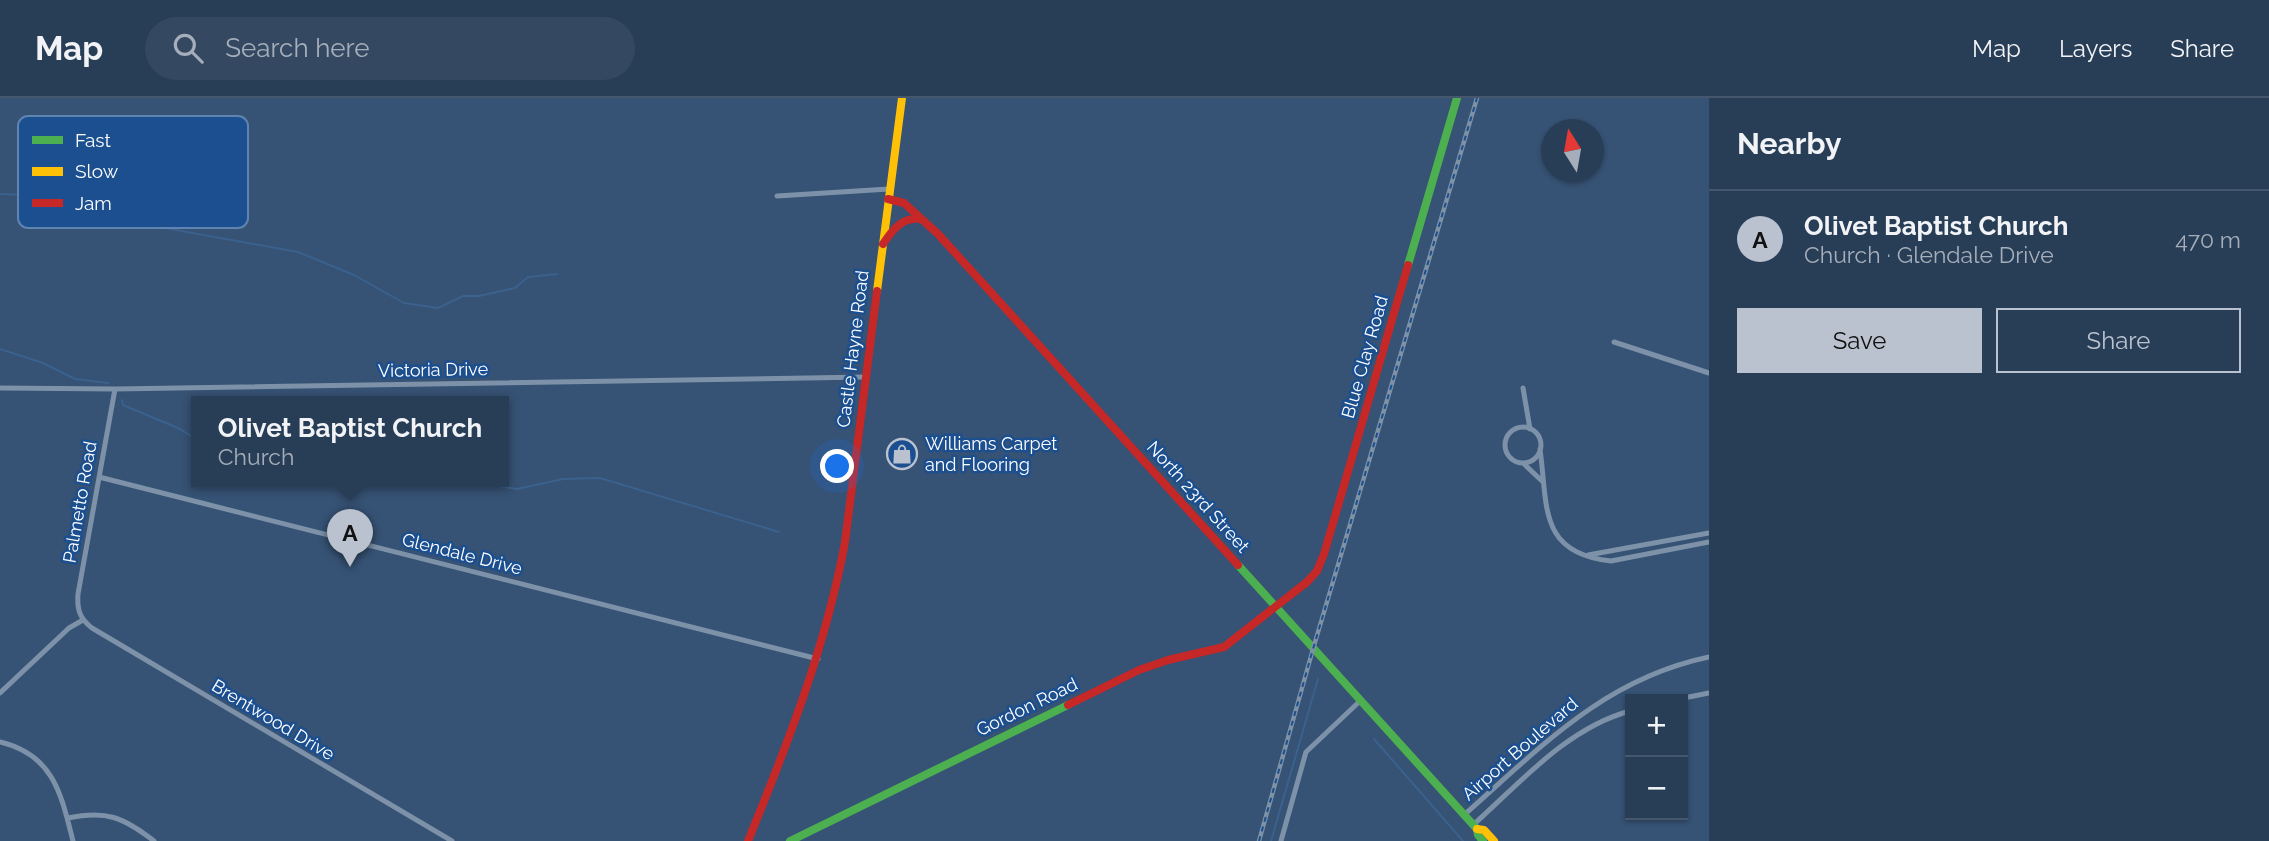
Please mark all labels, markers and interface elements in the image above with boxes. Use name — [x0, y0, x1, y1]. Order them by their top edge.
search box — [145, 17, 635, 80]
text: Map — [35, 29, 103, 68]
icon: search — [169, 29, 207, 67]
text: Search here — [225, 33, 370, 63]
text: Map — [1972, 34, 2021, 63]
text: Layers — [2059, 34, 2132, 63]
text: Share — [2170, 34, 2234, 63]
legend — [18, 116, 248, 228]
north arrow — [1541, 119, 1604, 182]
text: Nearby — [1737, 126, 1841, 161]
text: Fast — [75, 129, 111, 151]
text: Slow — [75, 160, 119, 182]
text: Jam — [75, 192, 112, 214]
text: Olivet Baptist Church — [1804, 211, 2068, 241]
text: A — [1752, 226, 1768, 253]
text: 470 m — [2175, 226, 2241, 253]
text: Church · Glendale Drive — [1804, 241, 2054, 268]
street label: Castle Hayne Road — [832, 269, 873, 429]
street label: Blue Clay Road — [1337, 293, 1392, 421]
button: Save — [1737, 308, 1982, 373]
button: Share — [1996, 308, 2241, 373]
street label: Victoria Drive — [378, 358, 489, 381]
popup — [191, 396, 509, 487]
text: Olivet Baptist Church — [218, 413, 482, 443]
place label: Williams Carpet and Flooring — [925, 433, 1057, 475]
shop icon: Williams Carpet and Flooring — [885, 437, 919, 471]
street label: North 23rd Street — [1143, 437, 1254, 557]
street label: Palmetto Road — [58, 439, 101, 564]
text: Church — [218, 443, 294, 470]
your location — [820, 449, 854, 483]
pin: A — [327, 509, 373, 567]
street label: Glendale Drive — [400, 528, 525, 579]
street label: Gordon Road — [973, 673, 1081, 740]
street label: Brentwood Drive — [208, 675, 339, 765]
street label: Airport Boulevard — [1458, 693, 1582, 805]
map controls — [1625, 694, 1688, 820]
button: + — [1625, 694, 1688, 757]
button: − — [1625, 757, 1688, 820]

